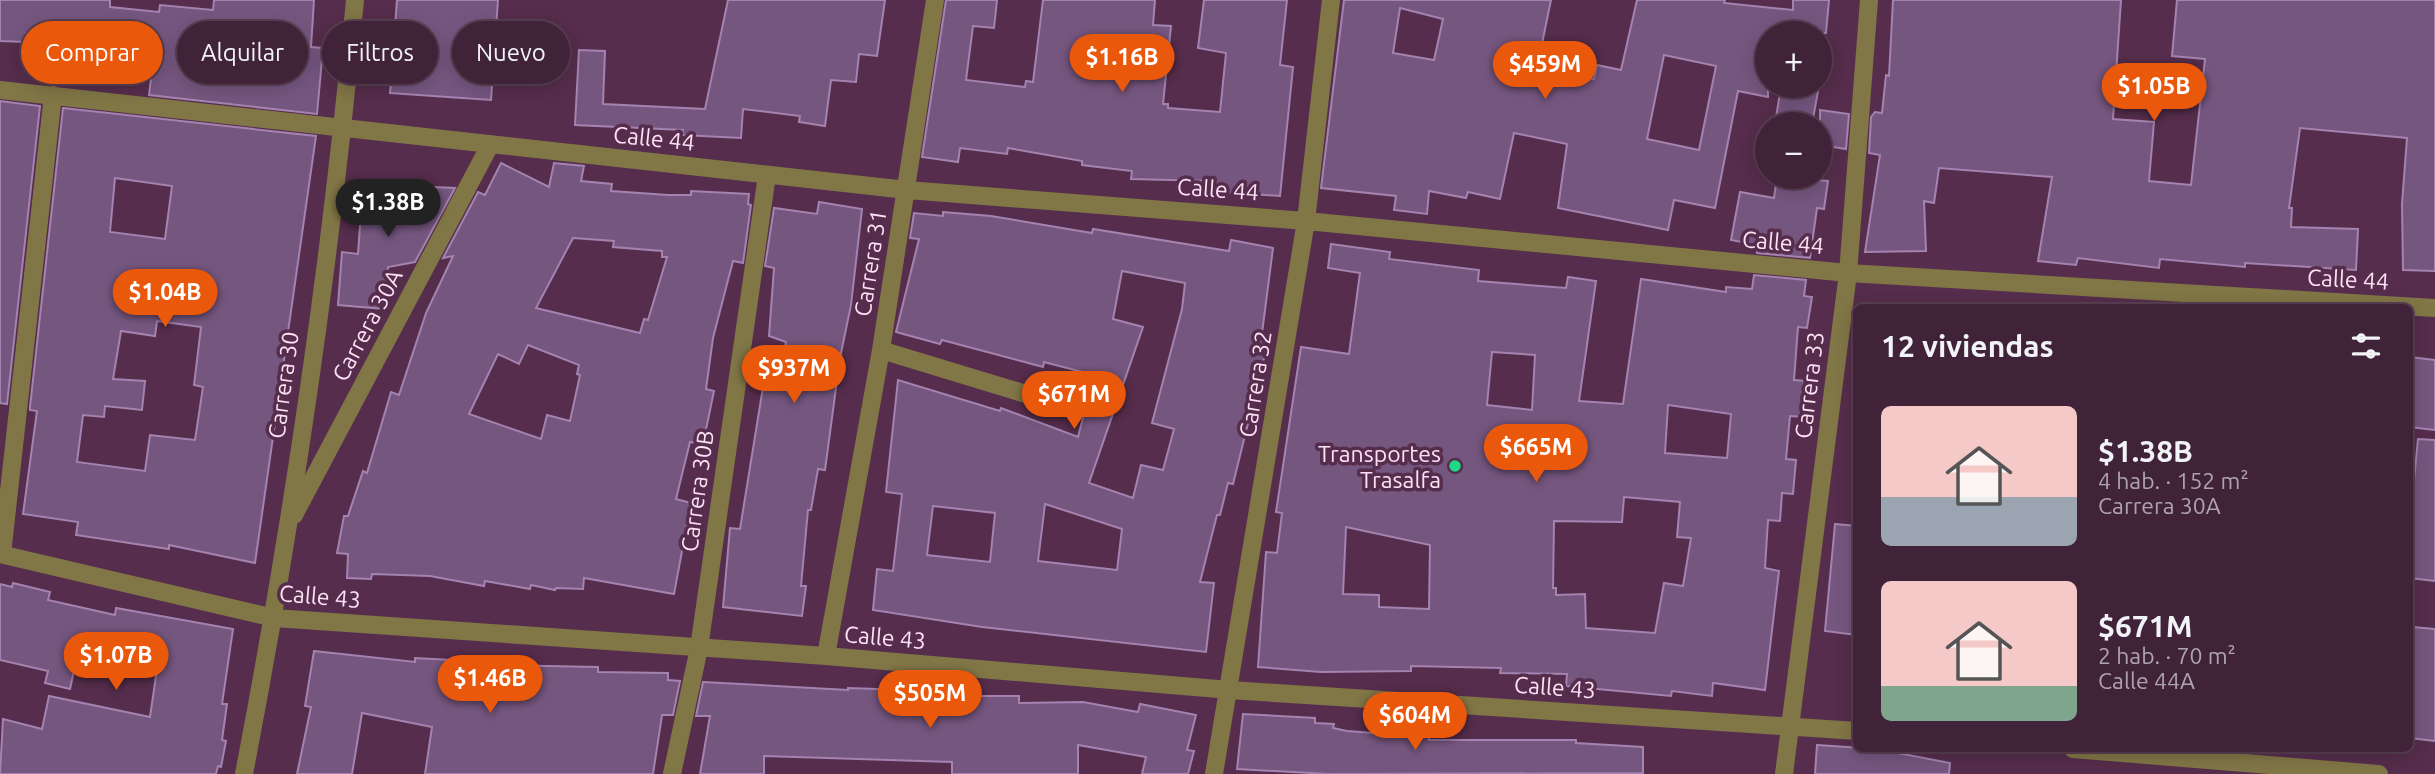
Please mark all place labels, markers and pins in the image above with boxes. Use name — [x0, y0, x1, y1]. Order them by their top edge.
pin: $1.16B — [1065, 34, 1179, 94]
pin: $459M — [1496, 42, 1594, 101]
pin: $1.05B — [2097, 64, 2211, 123]
pin: $1.38B — [331, 180, 445, 239]
pin: $1.04B — [108, 270, 222, 329]
pin: $937M — [745, 346, 843, 405]
pin: $671M — [1025, 372, 1123, 431]
pin: $665M — [1487, 424, 1585, 484]
place label: Transportes Trasalfa — [1318, 441, 1441, 492]
marker: Transportes Trasalfa — [1447, 458, 1463, 474]
pin: $1.07B — [59, 632, 173, 692]
pin: $1.46B — [433, 656, 547, 715]
pin: $505M — [881, 670, 979, 730]
pin: $604M — [1366, 692, 1464, 752]

